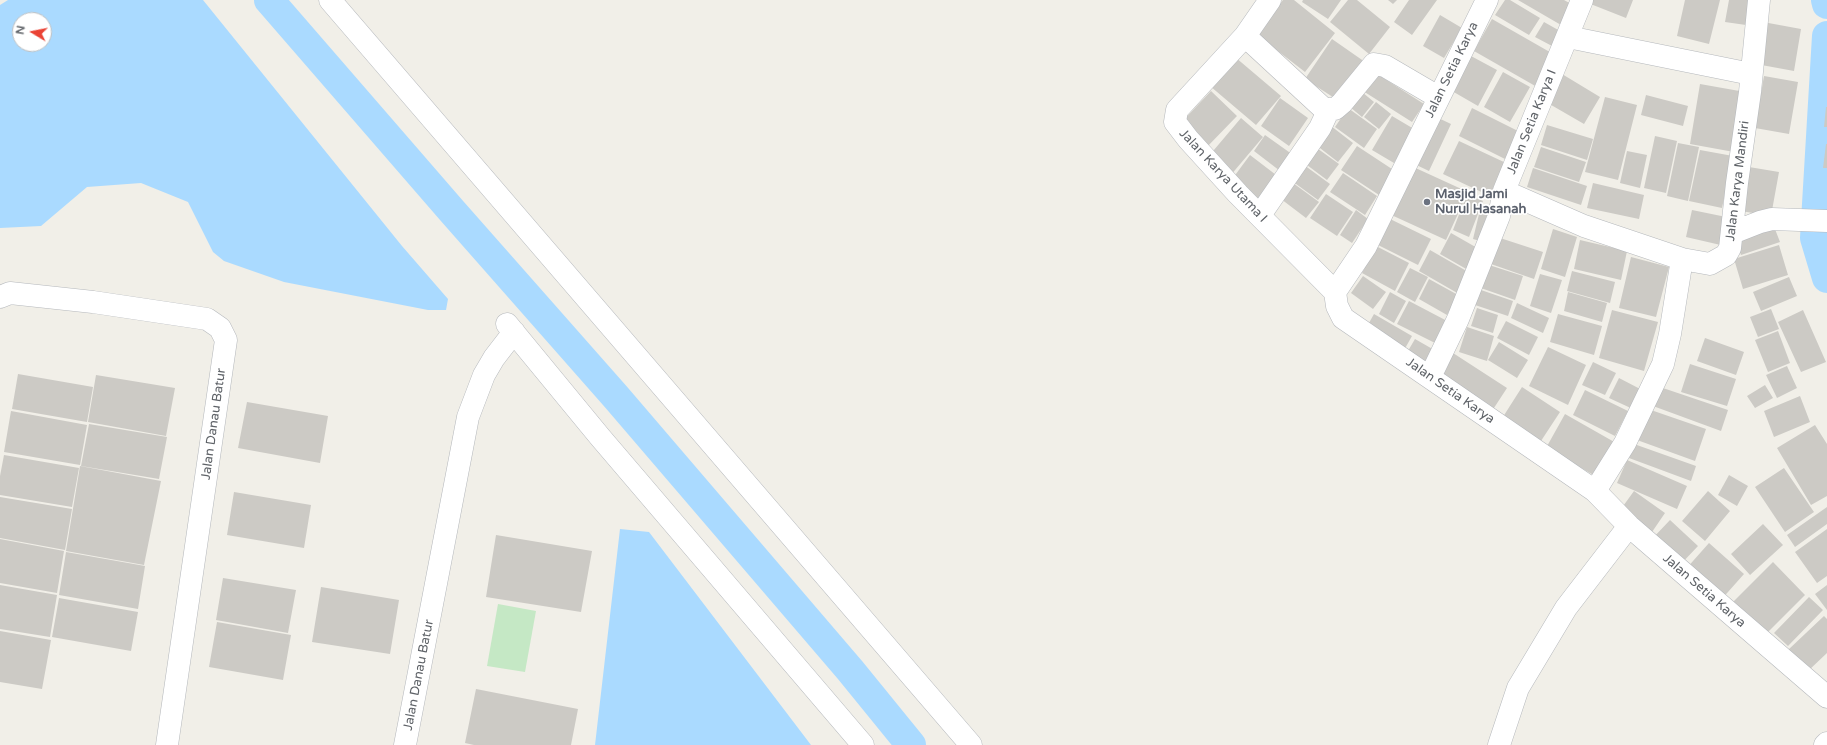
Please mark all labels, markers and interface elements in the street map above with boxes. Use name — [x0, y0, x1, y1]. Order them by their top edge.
north arrow — [12, 12, 52, 52]
street label: Jalan Setia Karya — [1422, 20, 1482, 120]
text: N — [14, 25, 28, 35]
street label: Jalan Setia Karya I — [1504, 67, 1560, 177]
street label: Jalan Karya Mandiri — [1723, 120, 1753, 242]
street label: Jalan Karya Utama I — [1176, 126, 1270, 226]
place label: Masjid Jami Nurul Hasanah — [1435, 187, 1527, 218]
marker: Masjid Jami Nurul Hasanah — [1422, 197, 1432, 207]
street label: Jalan Setia Karya — [1403, 355, 1497, 427]
street label: Jalan Danau Batur — [198, 367, 230, 481]
street label: Jalan Setia Karya — [1659, 551, 1749, 631]
street label: Jalan Danau Batur — [401, 618, 437, 732]

